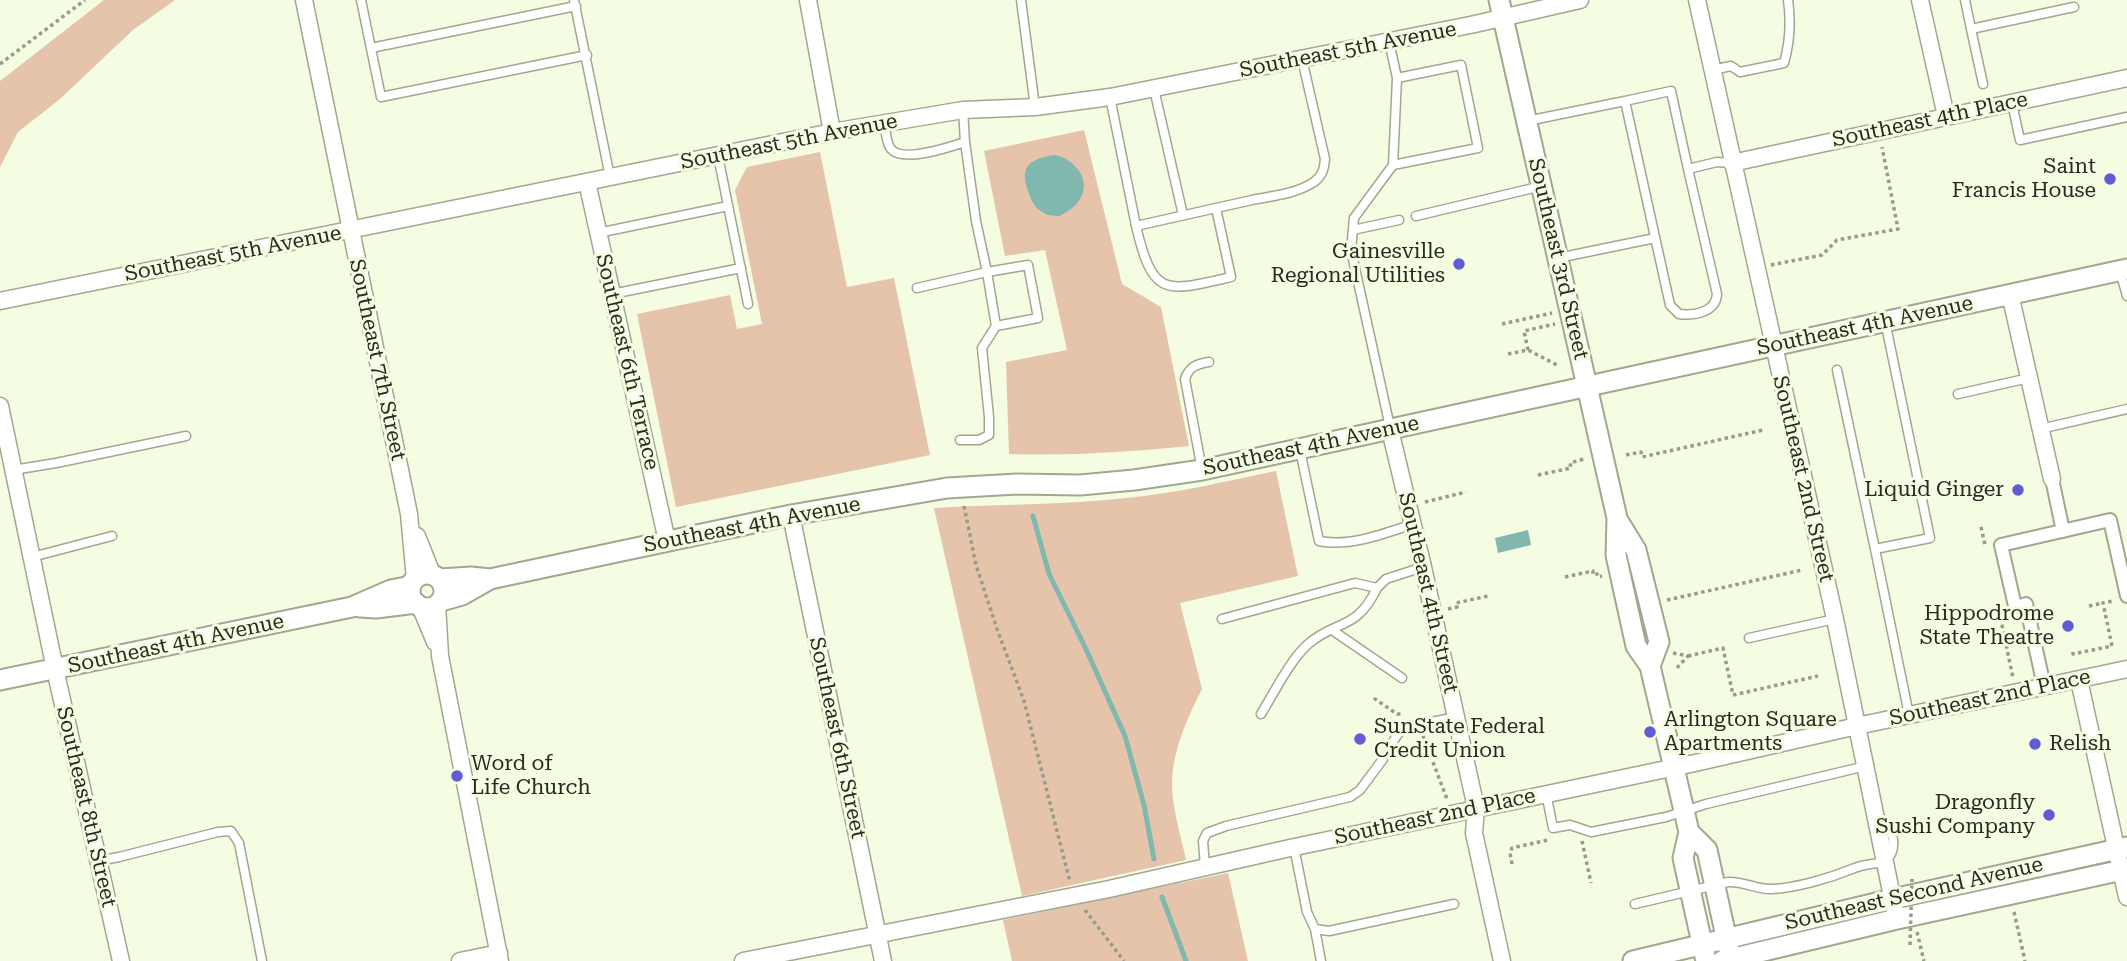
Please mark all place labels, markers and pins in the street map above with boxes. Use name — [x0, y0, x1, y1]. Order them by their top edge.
place label: Saint Francis House — [1952, 154, 2096, 204]
marker: Saint Francis House — [2102, 171, 2118, 187]
place label: Gainesville Regional Utilities — [1271, 239, 1445, 289]
marker: Gainesville Regional Utilities — [1451, 256, 1467, 272]
place label: Liquid Ginger — [1864, 477, 2004, 503]
marker: Liquid Ginger — [2010, 482, 2026, 498]
place label: Hippodrome State Theatre — [1920, 601, 2054, 651]
marker: Hippodrome State Theatre — [2060, 618, 2076, 634]
place label: Arlington Square Apartments — [1664, 707, 1837, 757]
place label: SunState Federal Credit Union — [1374, 714, 1545, 764]
marker: Arlington Square Apartments — [1642, 724, 1658, 740]
marker: SunState Federal Credit Union — [1352, 731, 1368, 747]
place label: Relish — [2049, 731, 2111, 757]
marker: Relish — [2027, 736, 2043, 752]
place label: Word of Life Church — [471, 751, 591, 801]
marker: Word of Life Church — [449, 768, 465, 784]
place label: Dragonfly Sushi Company — [1875, 790, 2035, 840]
marker: Dragonfly Sushi Company — [2041, 807, 2057, 823]

